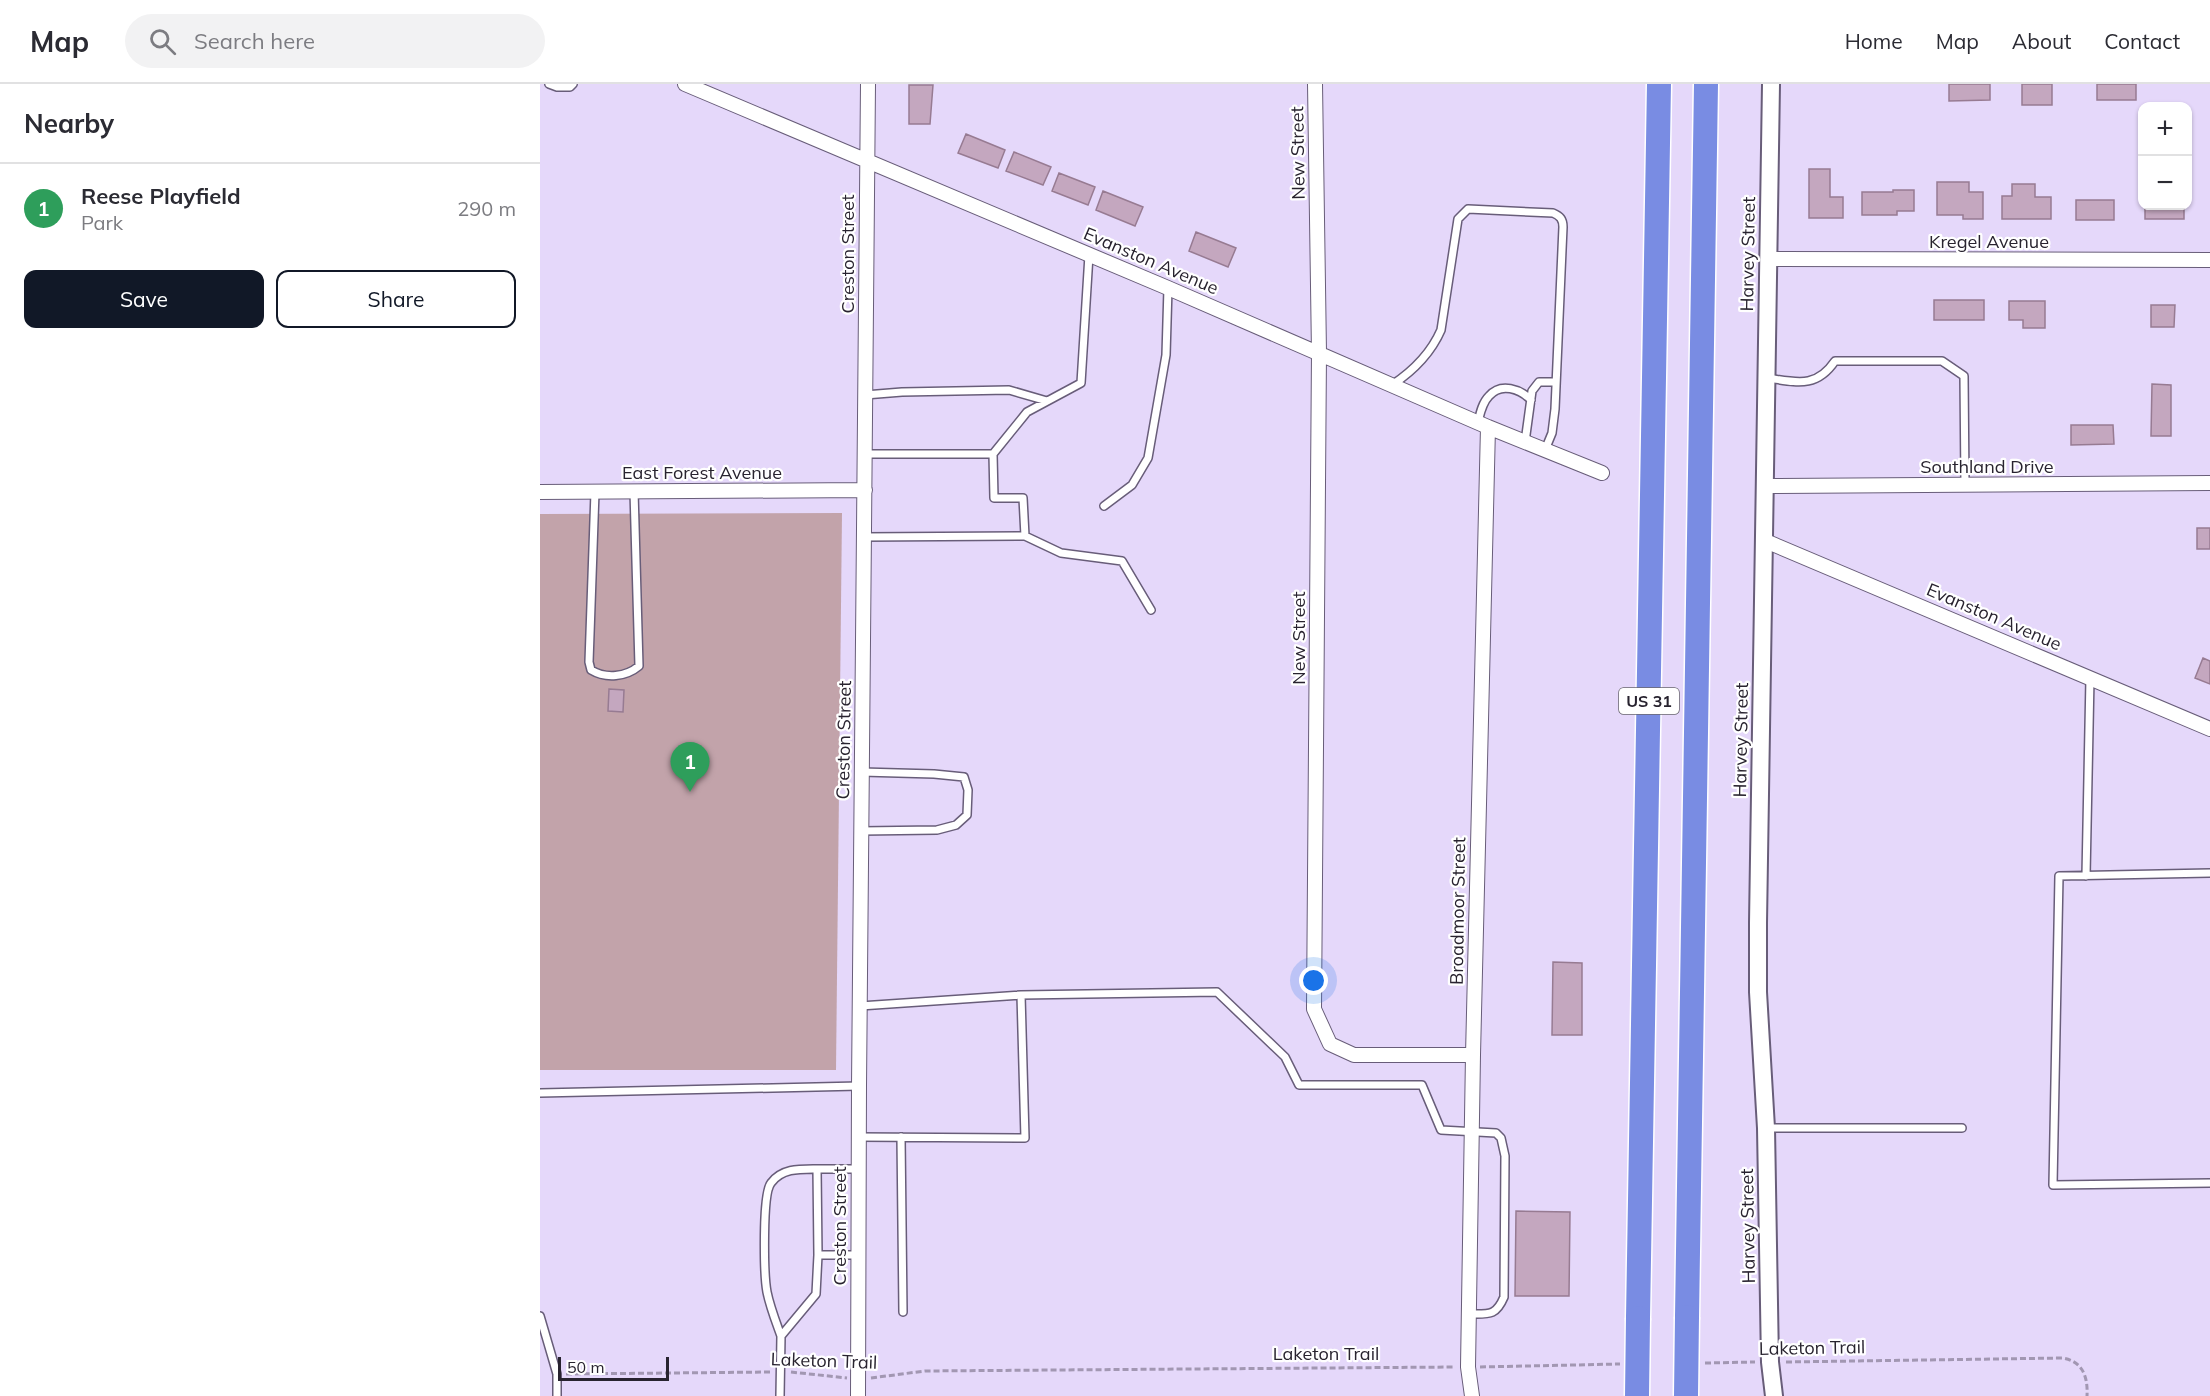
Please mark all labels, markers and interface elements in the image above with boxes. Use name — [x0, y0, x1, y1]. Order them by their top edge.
search box — [125, 14, 545, 68]
text: Map — [30, 24, 89, 59]
icon: search — [146, 25, 179, 58]
text: Search here — [194, 27, 315, 55]
text: Home — [1845, 28, 1903, 54]
text: Map — [1936, 28, 1979, 54]
text: About — [2012, 28, 2071, 54]
text: Contact — [2104, 28, 2180, 54]
map controls — [2138, 102, 2192, 210]
button: + — [2138, 102, 2192, 156]
street label: New Street — [1285, 106, 1310, 200]
text: Nearby — [24, 107, 114, 140]
button: − — [2138, 156, 2192, 210]
text: Reese Playfield — [81, 182, 241, 210]
street label: Creston Street — [836, 195, 859, 313]
text: 1 — [38, 196, 50, 221]
text: 290 m — [457, 196, 516, 221]
street label: Harvey Street — [1735, 196, 1760, 312]
text: Park — [81, 210, 123, 235]
street label: Evanston Avenue — [1080, 222, 1222, 299]
street label: Kregel Avenue — [1929, 230, 2049, 253]
button: Save — [24, 270, 264, 328]
button: Share — [276, 270, 516, 328]
street label: Southland Drive — [1920, 455, 2054, 478]
street label: East Forest Avenue — [622, 461, 782, 484]
street label: Evanston Avenue — [1923, 578, 2065, 655]
street label: New Street — [1287, 591, 1310, 685]
street label: Creston Street — [831, 680, 856, 800]
street label: Harvey Street — [1728, 682, 1753, 798]
road number: US 31 — [1619, 688, 1679, 714]
pin: 1 — [670, 742, 710, 792]
street label: Broadmoor Street — [1445, 837, 1470, 985]
your location — [1299, 966, 1328, 995]
street label: Creston Street — [828, 1167, 851, 1285]
street label: Harvey Street — [1735, 1168, 1760, 1284]
street label: Laketon Trail — [1759, 1335, 1865, 1360]
street label: Laketon Trail — [1273, 1342, 1379, 1365]
street label: Laketon Trail — [770, 1347, 878, 1374]
scale bar — [558, 1354, 669, 1382]
text: 50 m — [567, 1357, 604, 1377]

